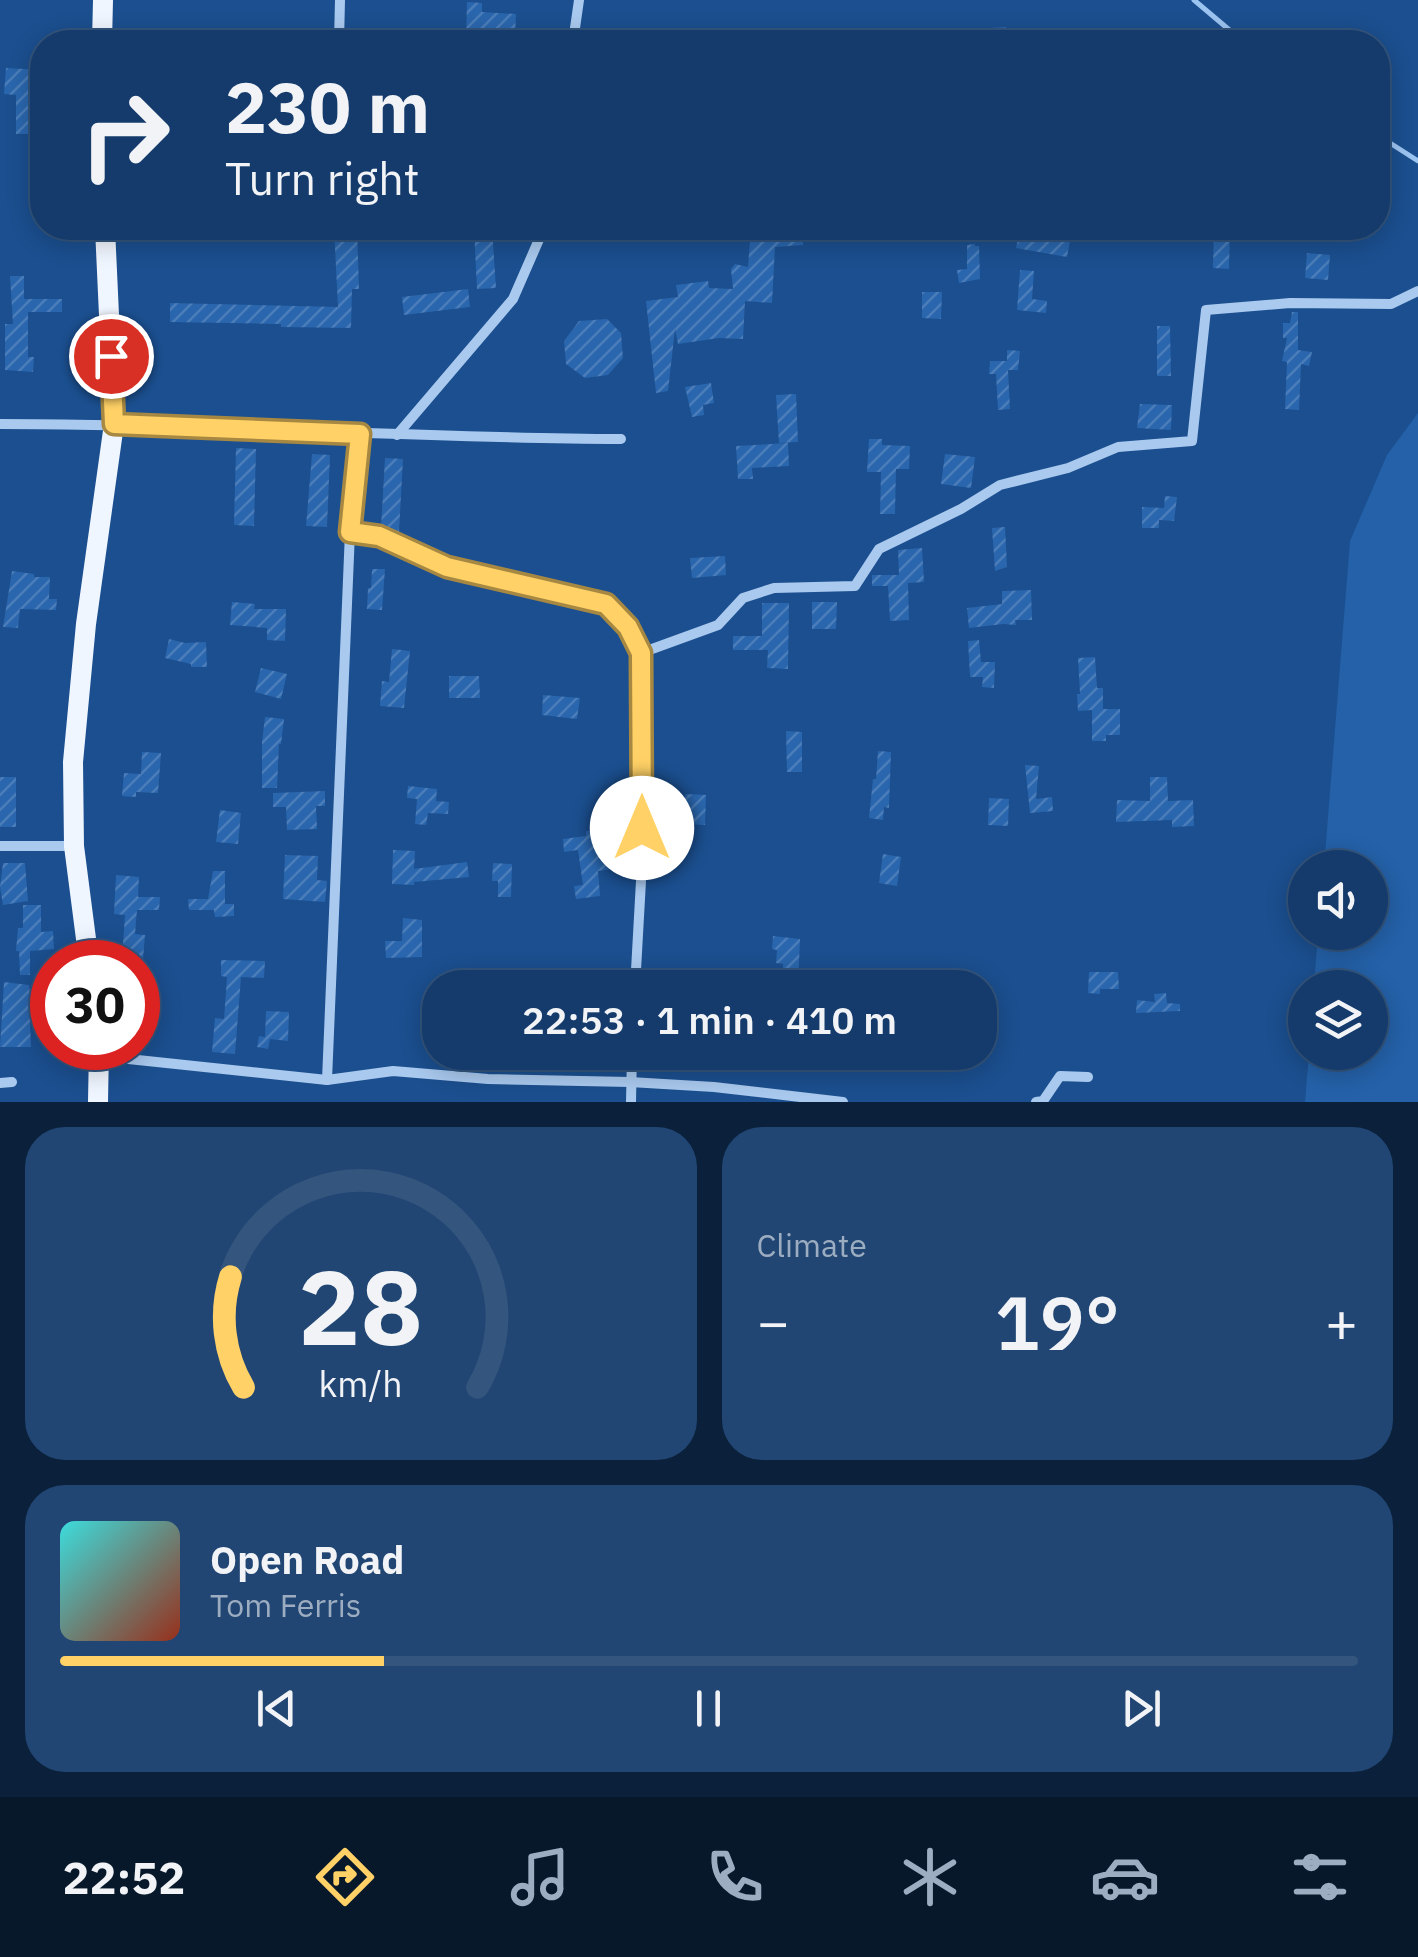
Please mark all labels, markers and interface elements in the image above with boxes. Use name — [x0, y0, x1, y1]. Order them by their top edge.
text: 230 m — [225, 61, 430, 152]
icon: right — [60, 70, 190, 200]
text: Turn right — [225, 149, 420, 207]
pin — [69, 314, 154, 399]
icon: arrive — [84, 329, 139, 384]
position arrow — [590, 776, 694, 880]
map controls — [1288, 850, 1388, 1070]
button: sound — [1288, 850, 1388, 950]
speed limit sign: 30 — [30, 940, 160, 1070]
button: layers — [1288, 970, 1388, 1070]
text: 22:53 · 1 min · 410 m — [522, 995, 897, 1044]
text: Climate — [757, 1224, 867, 1266]
text: 28 — [298, 1238, 423, 1374]
text: 19° — [995, 1273, 1120, 1371]
text: − — [757, 1286, 790, 1357]
text: + — [1325, 1286, 1358, 1357]
text: km/h — [319, 1360, 403, 1407]
text: Open Road — [210, 1535, 404, 1584]
text: Tom Ferris — [210, 1584, 361, 1626]
icon: previous — [249, 1681, 304, 1736]
icon: pause — [681, 1681, 736, 1736]
icon: next — [1114, 1681, 1169, 1736]
icon: directions — [310, 1842, 380, 1912]
icon: music — [505, 1842, 575, 1912]
icon: phone — [700, 1842, 770, 1912]
icon: climate — [895, 1842, 965, 1912]
icon: car — [1090, 1842, 1160, 1912]
icon: filters — [1285, 1842, 1355, 1912]
text: 22:52 — [63, 1848, 185, 1906]

